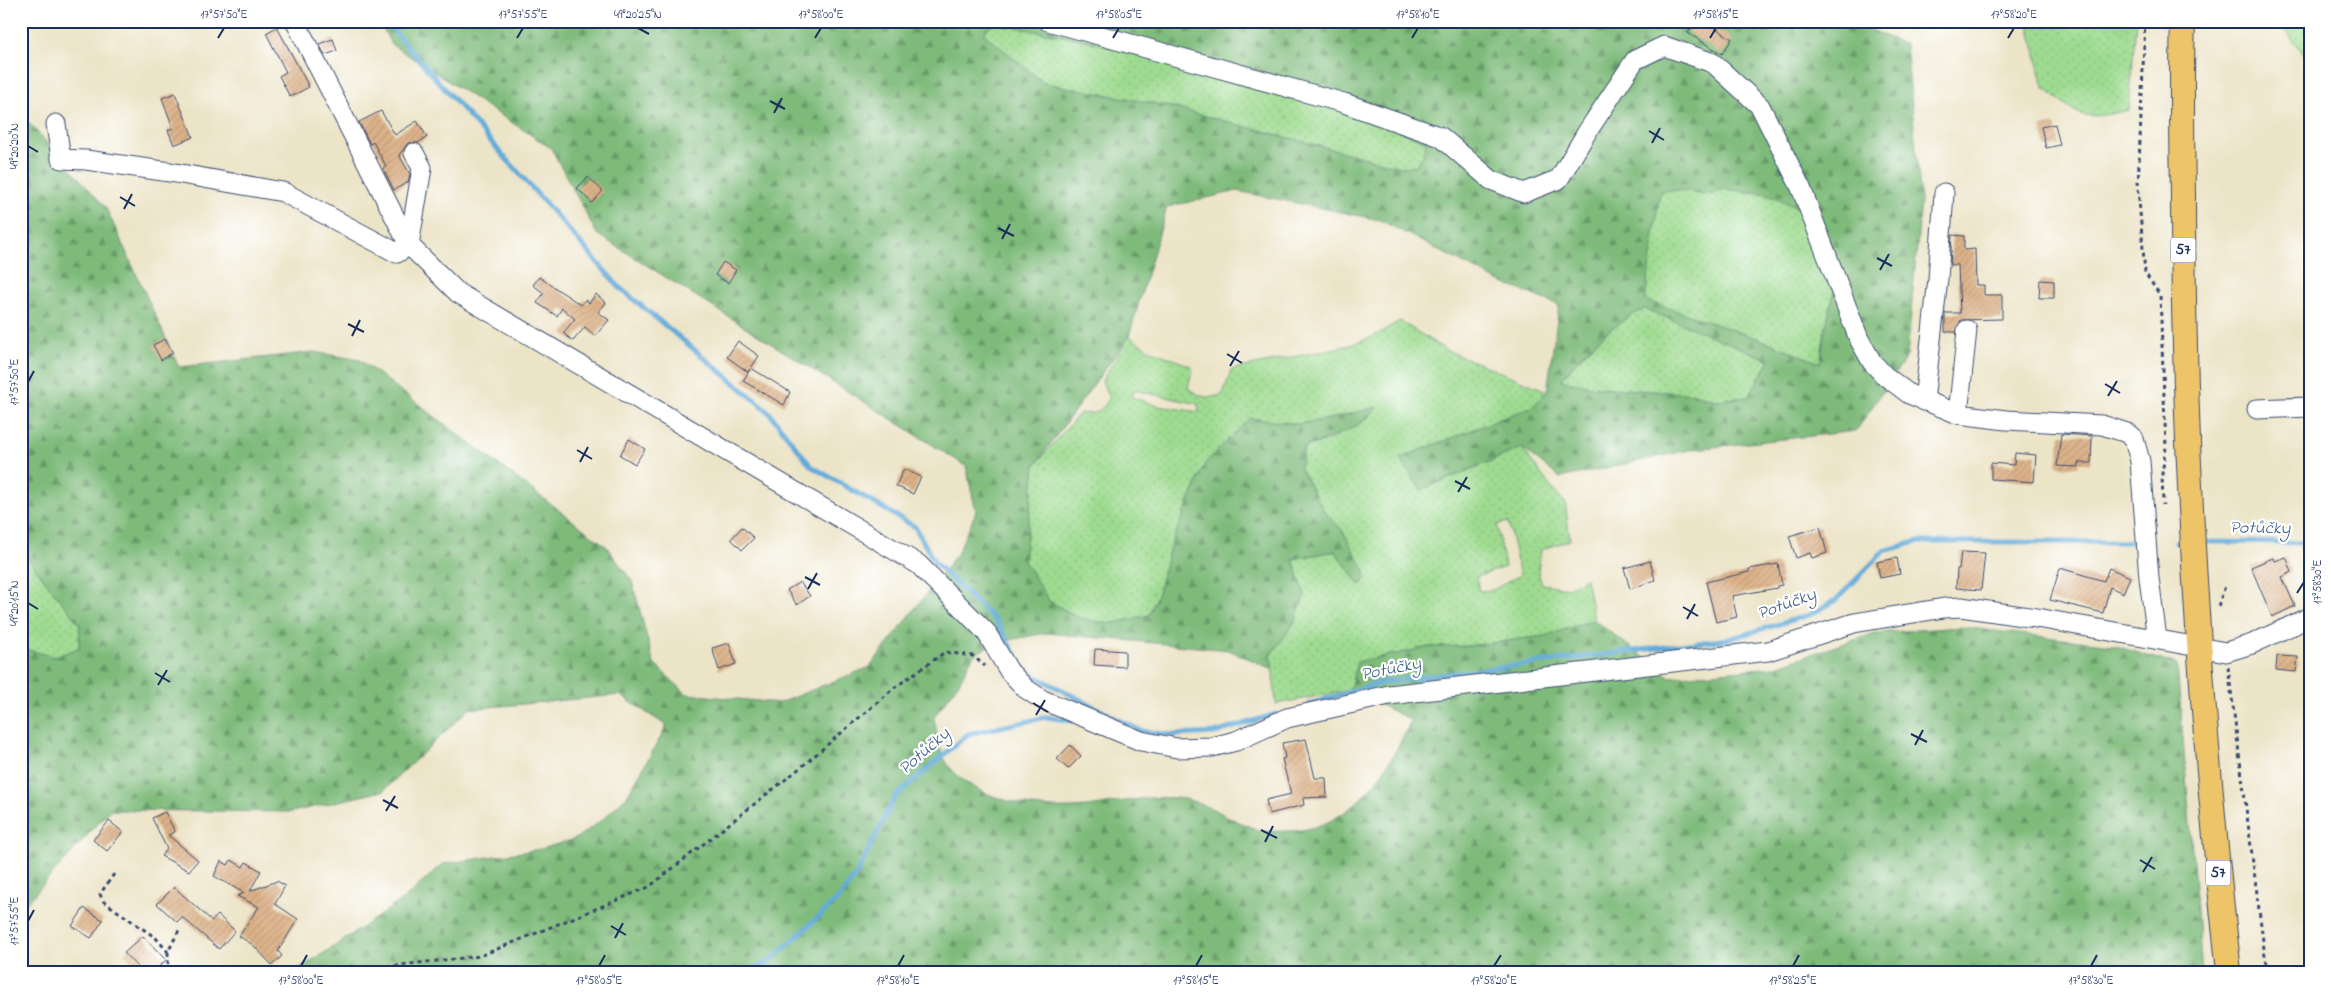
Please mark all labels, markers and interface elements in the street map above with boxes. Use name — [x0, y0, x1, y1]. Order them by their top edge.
text: 17°57'50"E — [200, 6, 248, 24]
text: 17°57'55"E — [499, 6, 547, 24]
text: 49°20'25"N — [614, 6, 662, 24]
text: 17°58'00"E — [798, 6, 844, 24]
text: 17°58'05"E — [1096, 6, 1142, 24]
text: 17°58'10"E — [1396, 6, 1440, 24]
text: 17°58'15"E — [1693, 6, 1739, 24]
text: 17°58'20"E — [1991, 6, 2037, 24]
text: 49°20'20"N — [6, 123, 24, 169]
road number: 57 — [2170, 238, 2196, 262]
text: 17°57'50"E — [6, 358, 24, 406]
water label: Potůčky — [2229, 515, 2292, 543]
text: 17°58'30"E — [2309, 560, 2327, 604]
text: 49°20'15"N — [6, 580, 24, 626]
water label: Potůčky — [1754, 582, 1821, 628]
water label: Potůčky — [1359, 651, 1424, 689]
water label: Potůčky — [893, 722, 957, 782]
road number: 57 — [2206, 860, 2230, 886]
text: 17°57'55"E — [6, 897, 24, 945]
text: 17°58'00"E — [278, 972, 324, 990]
text: 17°58'05"E — [576, 972, 622, 990]
text: 17°58'10"E — [876, 972, 920, 990]
text: 17°58'15"E — [1173, 972, 1219, 990]
text: 17°58'20"E — [1471, 972, 1517, 990]
text: 17°58'25"E — [1769, 972, 1817, 990]
text: 17°58'30"E — [2069, 972, 2113, 990]

